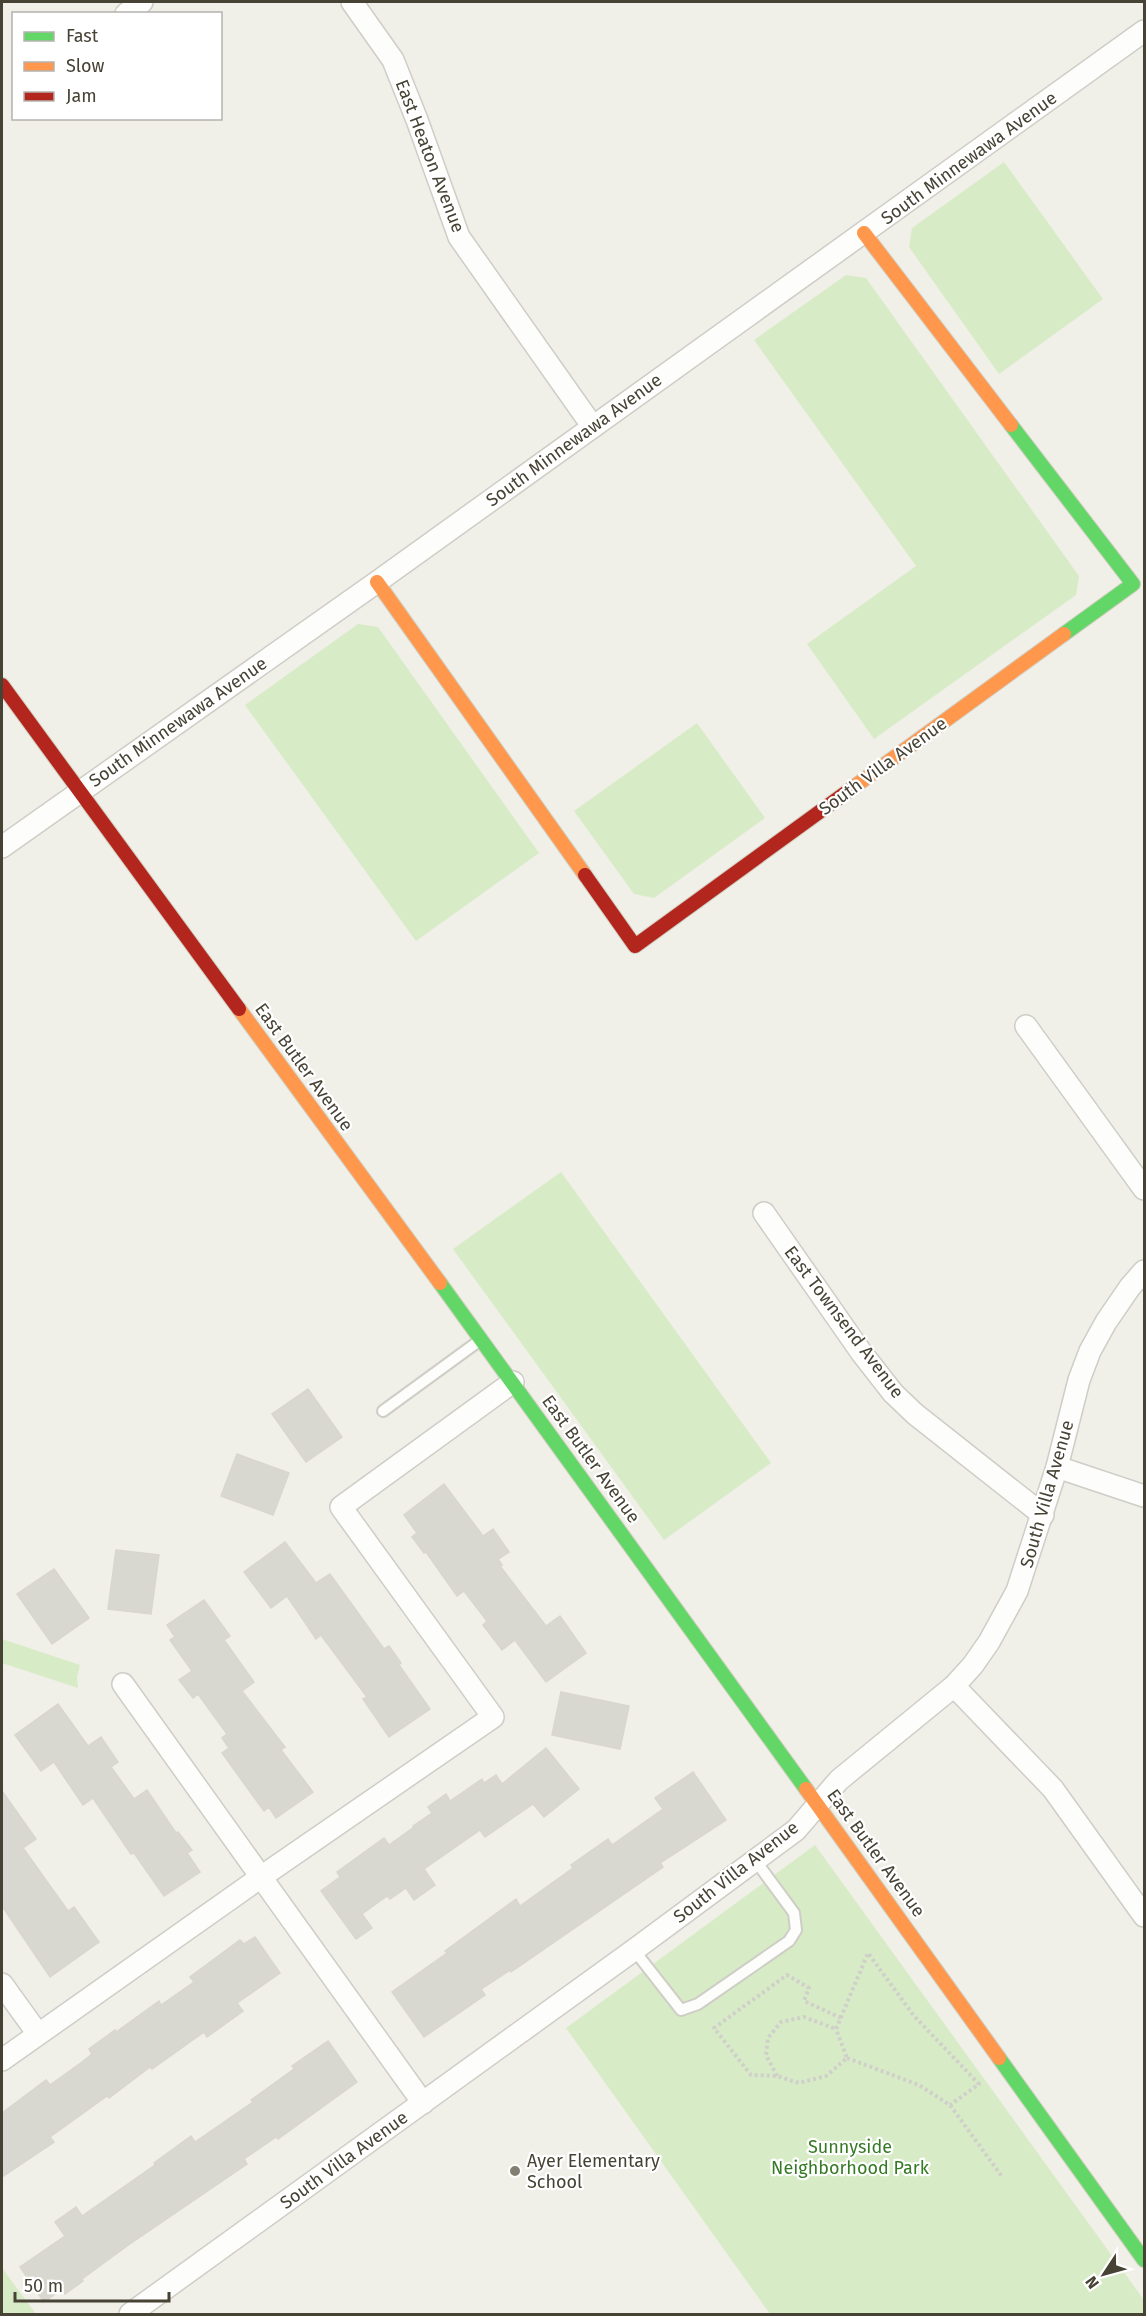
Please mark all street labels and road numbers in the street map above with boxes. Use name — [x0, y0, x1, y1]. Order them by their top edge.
street label: East Heaton Avenue — [391, 76, 469, 236]
street label: South Minnewawa Avenue — [877, 87, 1061, 229]
street label: South Minnewawa Avenue — [482, 369, 666, 511]
street label: South Minnewawa Avenue — [85, 652, 271, 792]
street label: South Villa Avenue — [815, 712, 951, 820]
street label: East Butler Avenue — [250, 999, 358, 1135]
street label: East Townsend Avenue — [780, 1241, 908, 1403]
street label: East Butler Avenue — [537, 1391, 645, 1527]
street label: South Villa Avenue — [1015, 1418, 1079, 1570]
street label: East Butler Avenue — [822, 1785, 930, 1921]
street label: South Villa Avenue — [669, 1816, 803, 1928]
street label: South Villa Avenue — [276, 2106, 412, 2214]

